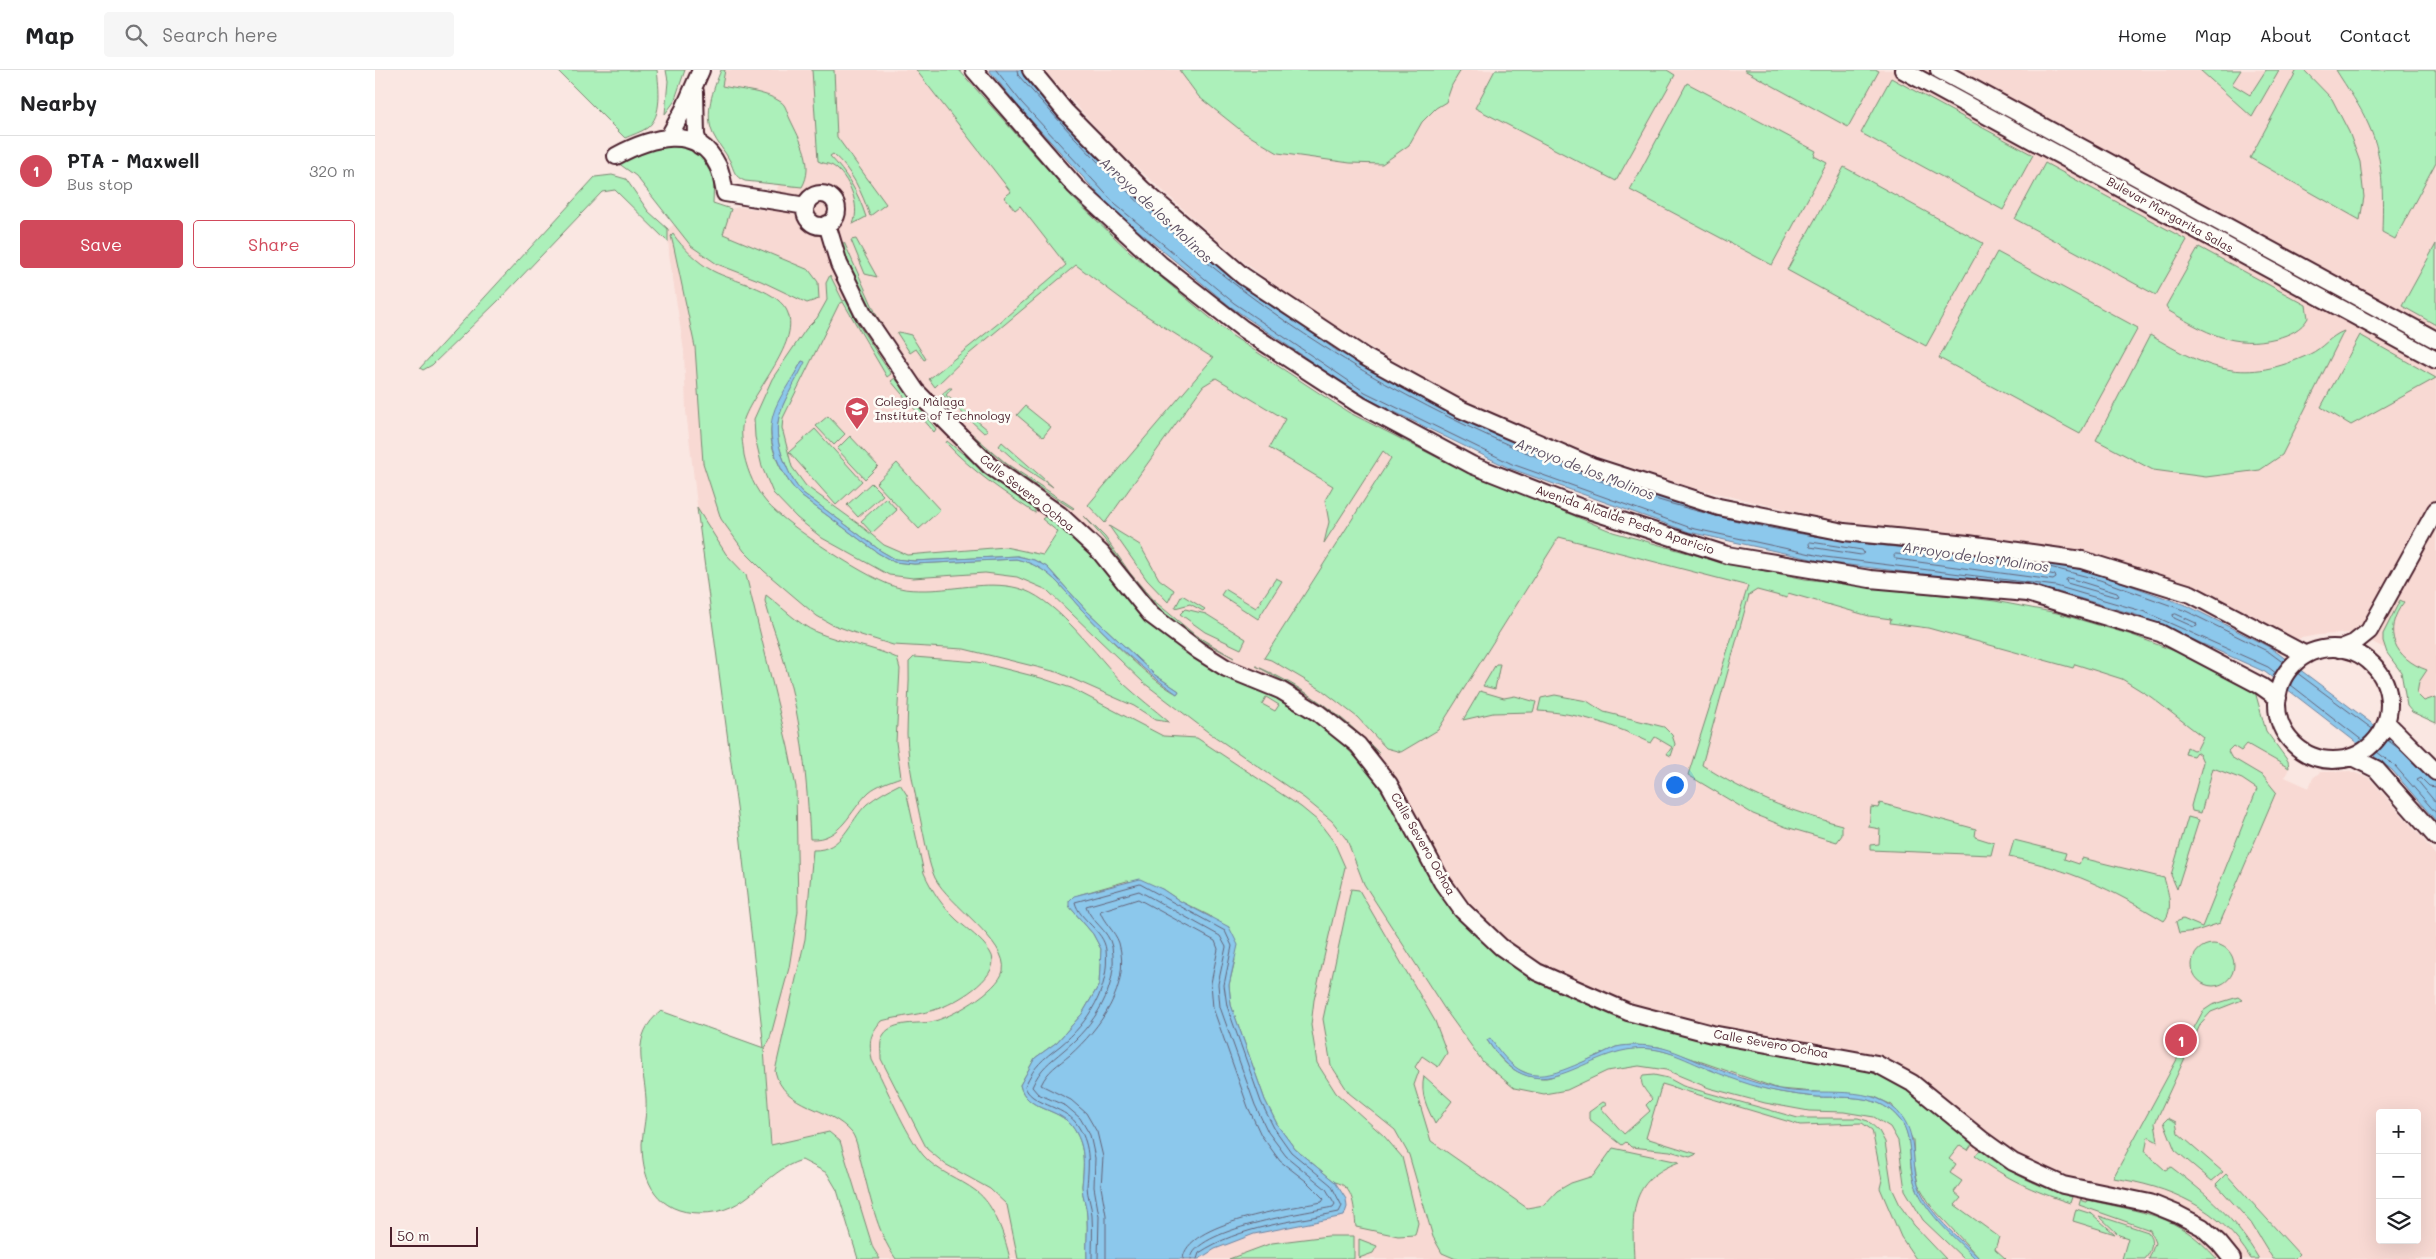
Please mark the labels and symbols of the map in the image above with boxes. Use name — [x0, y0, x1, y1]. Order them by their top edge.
water label: Arroyo de los Molinos — [1096, 152, 1217, 267]
street label: Bulevar Margarita Salas — [2104, 173, 2237, 256]
place label: Colegio Málaga Institute of Technology — [875, 393, 1011, 423]
school or university icon: Colegio Málaga Institute of Technology — [844, 396, 870, 430]
water label: Arroyo de los Molinos — [1513, 433, 1658, 504]
street label: Calle Severo Ochoa — [977, 450, 1078, 534]
street label: Avenida Alcalde Pedro Aparicio — [1534, 481, 1717, 557]
water label: Arroyo de los Molinos — [1902, 537, 2051, 576]
your location — [1662, 772, 1688, 798]
street label: Calle Severo Ochoa — [1388, 789, 1460, 898]
pin: 1 — [2165, 1021, 2197, 1059]
street label: Calle Severo Ochoa — [1713, 1025, 1830, 1061]
scale bar — [390, 1224, 477, 1247]

